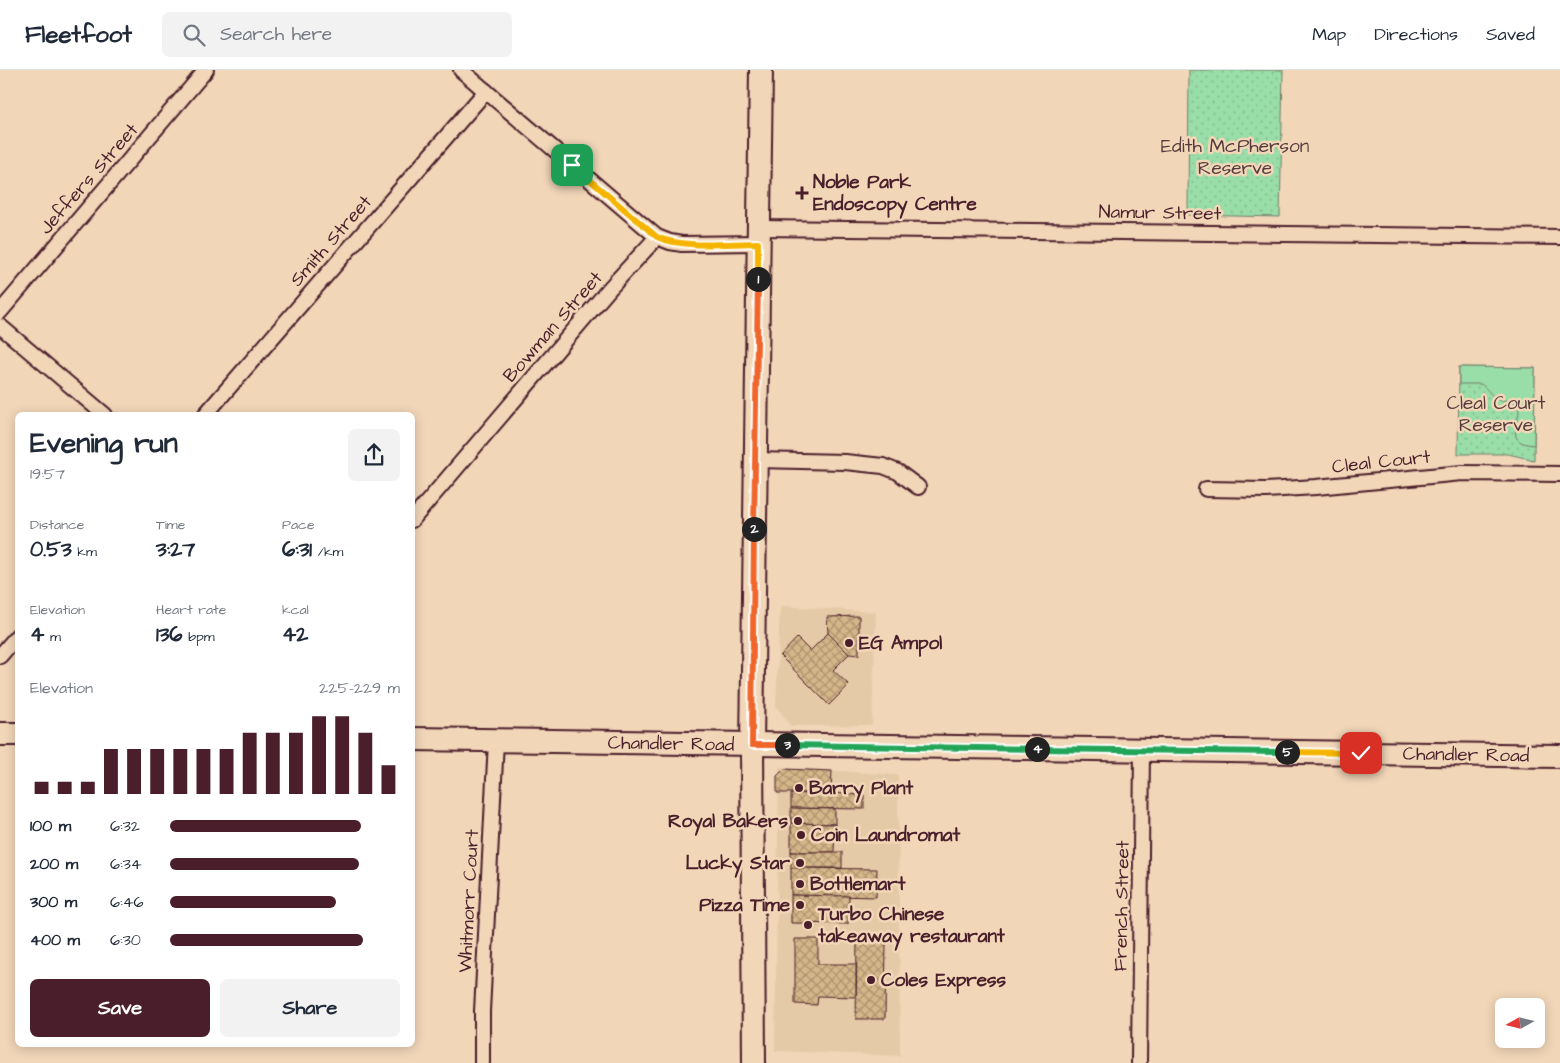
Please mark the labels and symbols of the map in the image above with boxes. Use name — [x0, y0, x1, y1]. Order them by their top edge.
street label: Jeffers Street — [33, 117, 145, 240]
park label: Edith McPherson Reserve — [1161, 133, 1309, 182]
pin — [551, 144, 593, 186]
place label: Noble Park Endoscopy Centre — [813, 169, 977, 219]
marker: Noble Park Endoscopy Centre — [795, 186, 809, 200]
street label: Smith Street — [284, 189, 379, 293]
street label: Namur Street — [1098, 198, 1222, 228]
street label: Bowman Street — [497, 265, 609, 389]
pin: 1 — [746, 266, 770, 292]
park label: Cleal Court Reserve — [1447, 390, 1546, 439]
street label: Cleal Court — [1330, 443, 1432, 481]
pin: 2 — [742, 516, 766, 542]
place label: EG Ampol — [859, 630, 942, 657]
marker: EG Ampol — [843, 637, 855, 649]
street label: Chandler Road — [607, 729, 735, 759]
pin: 3 — [774, 732, 800, 758]
pin — [1340, 732, 1382, 774]
pin: 4 — [1024, 736, 1050, 762]
pin: 5 — [1274, 740, 1300, 764]
street label: Chandler Road — [1402, 740, 1530, 770]
place label: Barry Plant — [809, 775, 913, 803]
marker: Barry Plant — [793, 782, 805, 794]
place label: Royal Bakers — [668, 808, 788, 836]
marker: Royal Bakers — [792, 815, 804, 827]
place label: Coin Laundromat — [811, 822, 960, 849]
street label: Whitmorr Court — [452, 828, 486, 974]
marker: Coin Laundromat — [795, 829, 807, 841]
street label: French Street — [1107, 840, 1137, 972]
place label: Lucky Star — [685, 850, 791, 878]
marker: Lucky Star — [794, 857, 806, 869]
place label: Bottlemart — [810, 871, 906, 898]
marker: Bottlemart — [794, 878, 806, 890]
place label: Pizza Time — [699, 892, 791, 919]
marker: Pizza Time — [794, 899, 806, 911]
place label: Turbo Chinese takeaway restaurant — [817, 901, 1005, 951]
marker: Turbo Chinese takeaway restaurant — [802, 919, 814, 931]
place label: Coles Express — [881, 967, 1007, 994]
marker: Coles Express — [865, 974, 877, 986]
north arrow — [1495, 998, 1545, 1048]

